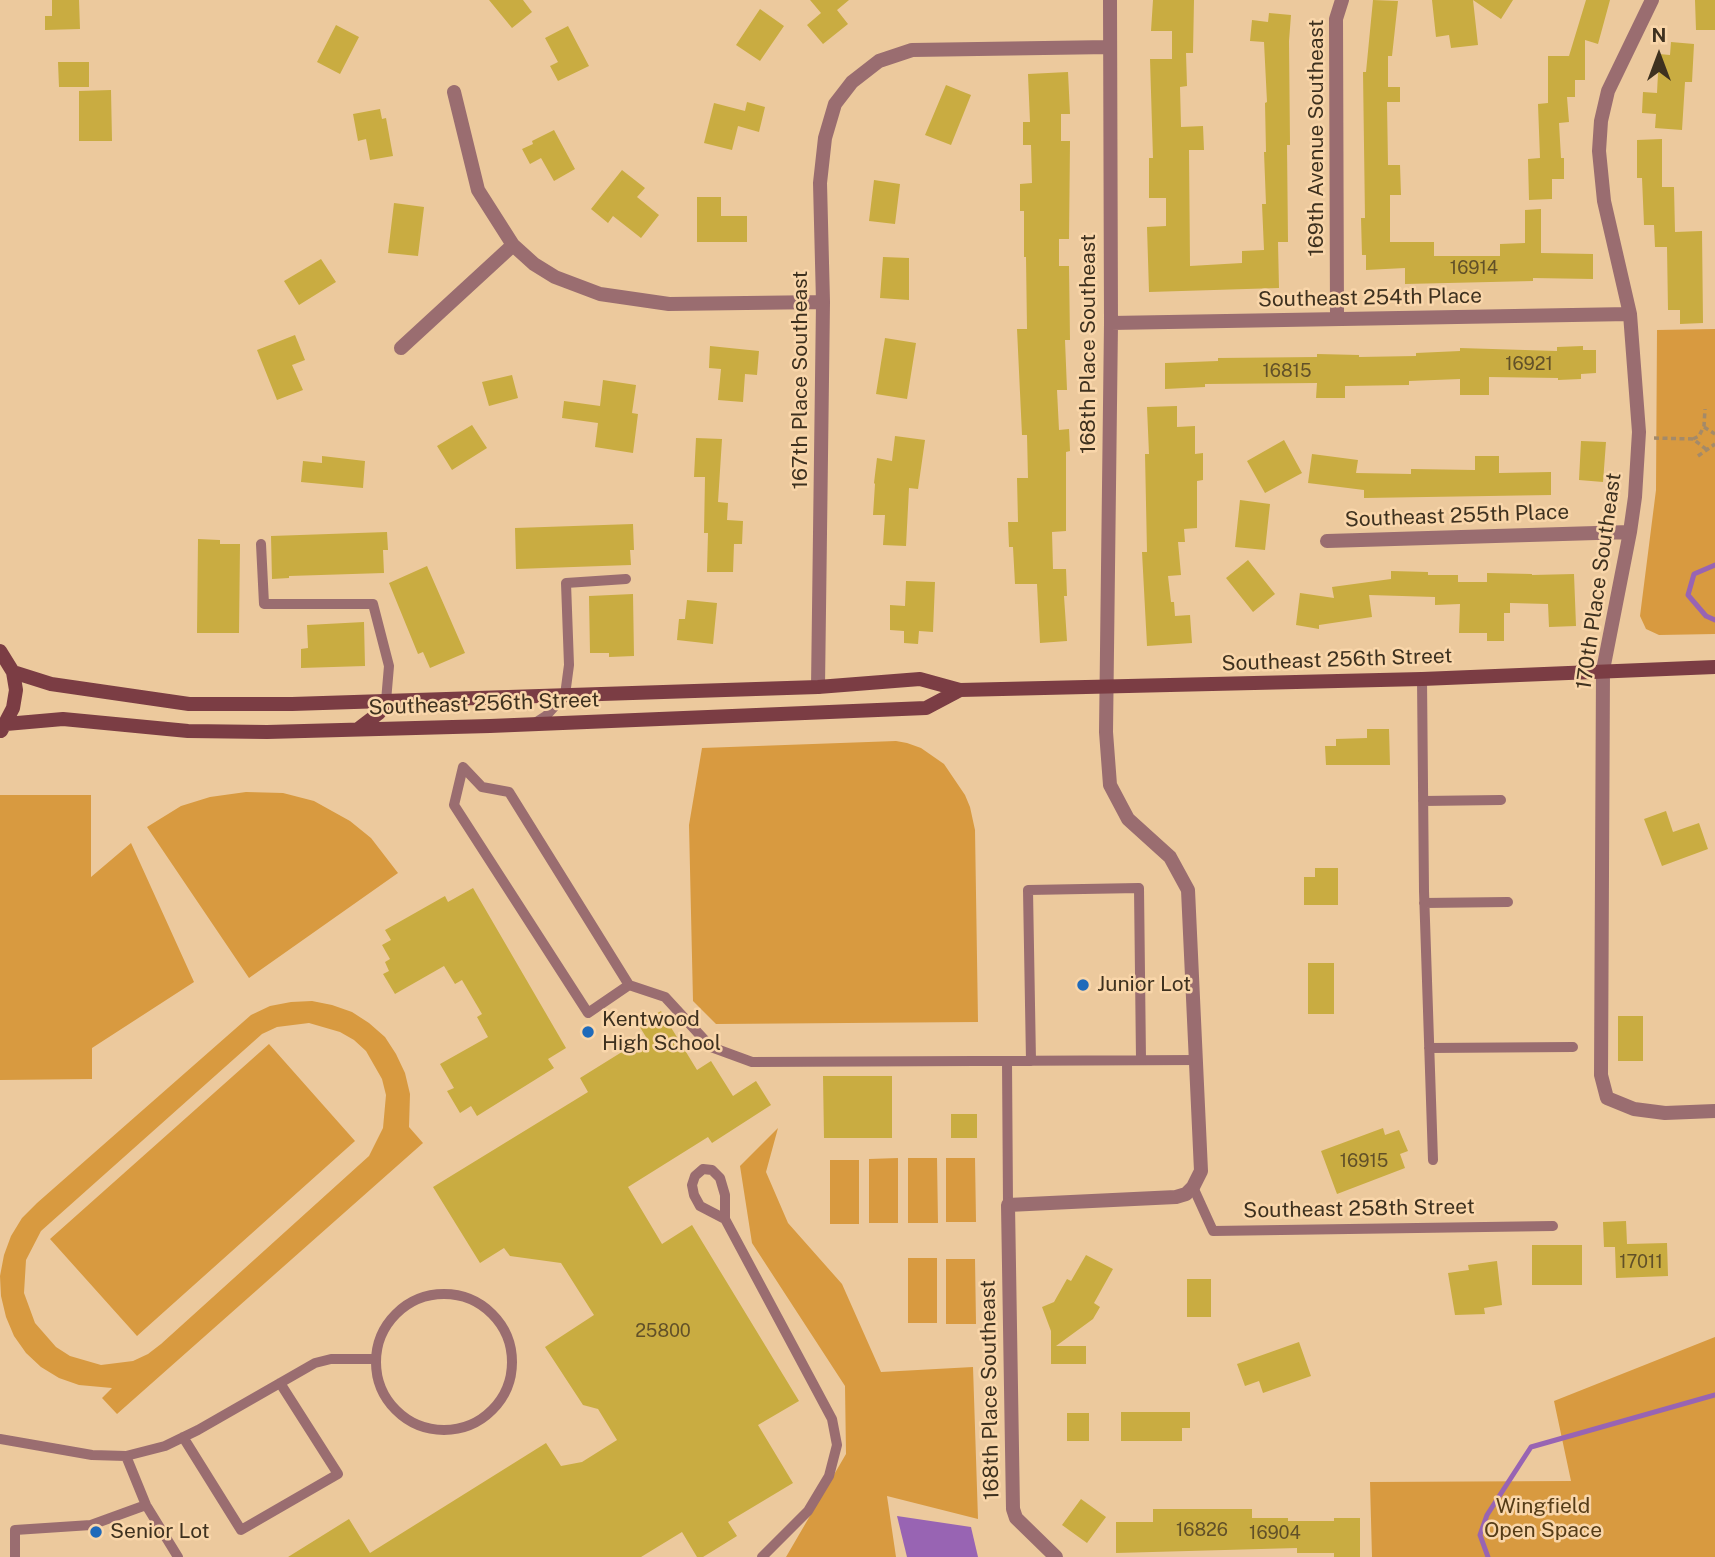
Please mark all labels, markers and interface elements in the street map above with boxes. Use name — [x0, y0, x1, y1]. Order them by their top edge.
street label: 169th Avenue Southeast — [1304, 19, 1330, 257]
north arrow — [1624, 21, 1694, 91]
text: N — [1652, 24, 1666, 46]
street label: 168th Place Southeast — [1076, 234, 1102, 454]
house number: 16914 — [1450, 257, 1498, 279]
street label: 167th Place Southeast — [788, 270, 814, 490]
street label: Southeast 254th Place — [1258, 283, 1482, 313]
house number: 16921 — [1505, 353, 1553, 375]
house number: 16815 — [1263, 360, 1311, 382]
street label: 170th Place Southeast — [1571, 471, 1627, 691]
street label: Southeast 255th Place — [1344, 499, 1570, 533]
street label: Southeast 256th Street — [1221, 643, 1453, 677]
street label: Southeast 256th Street — [368, 687, 600, 721]
place label: Junior Lot — [1097, 972, 1191, 998]
marker: Junior Lot — [1075, 977, 1091, 993]
place label: Kentwood High School — [602, 1007, 721, 1057]
marker: Kentwood High School — [580, 1024, 596, 1040]
house number: 16915 — [1340, 1150, 1388, 1172]
street label: Southeast 258th Street — [1243, 1194, 1475, 1224]
house number: 17011 — [1619, 1251, 1663, 1273]
street label: 168th Place Southeast — [975, 1280, 1005, 1500]
house number: 25800 — [635, 1320, 691, 1342]
park label: Wingfield Open Space — [1484, 1494, 1602, 1544]
place label: Senior Lot — [110, 1519, 210, 1545]
house number: 16826 — [1176, 1519, 1228, 1541]
house number: 16904 — [1249, 1522, 1301, 1544]
marker: Senior Lot — [88, 1524, 104, 1540]

